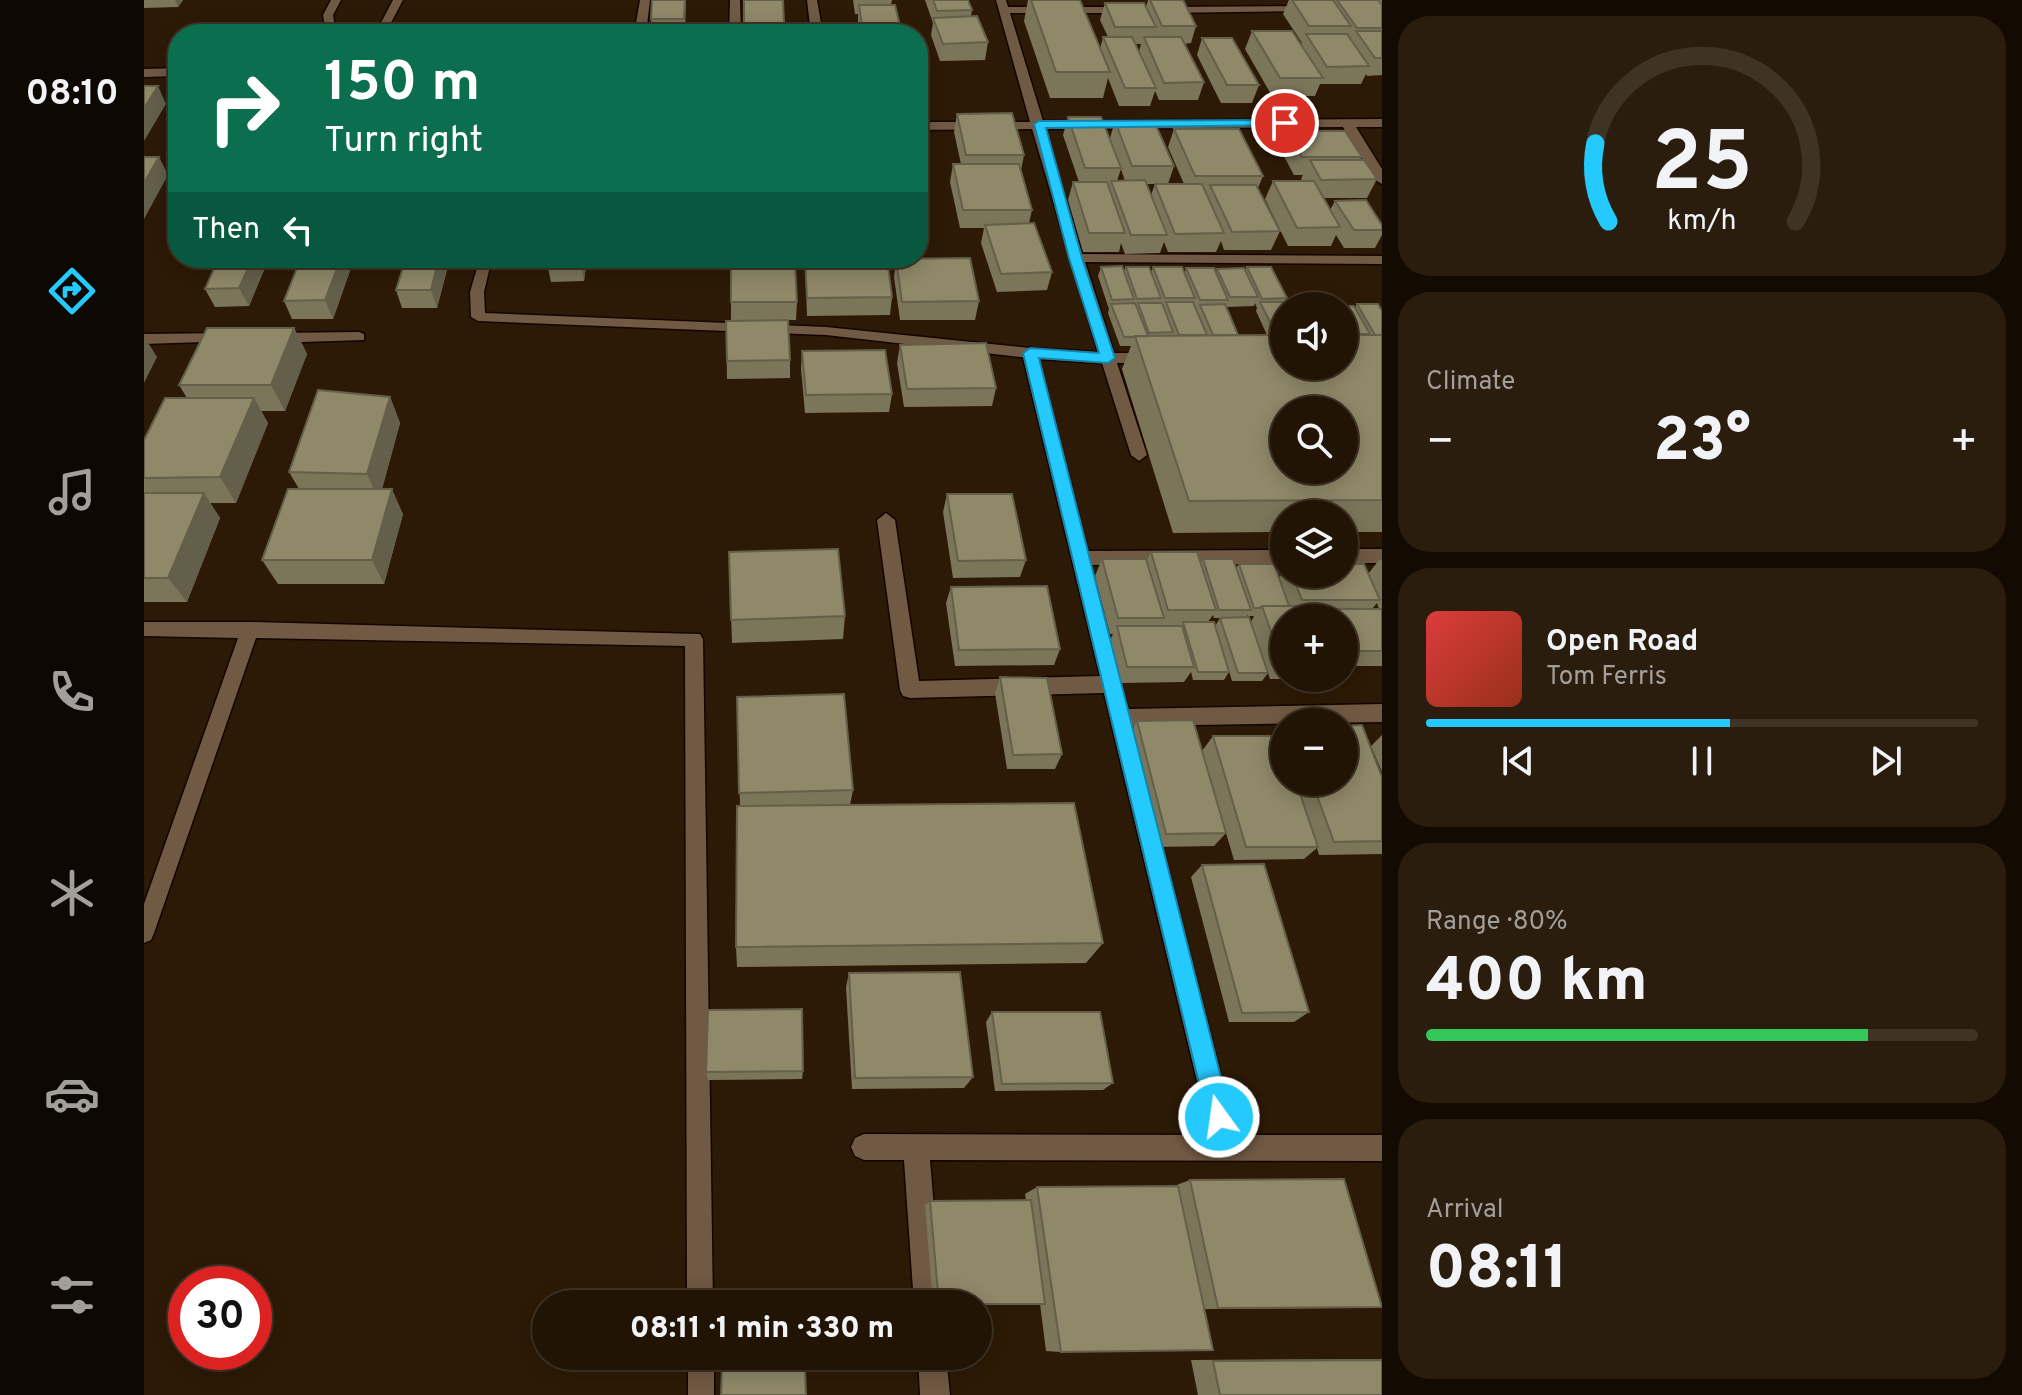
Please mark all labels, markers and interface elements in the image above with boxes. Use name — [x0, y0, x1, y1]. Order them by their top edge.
text: 150 m — [324, 50, 480, 120]
icon: right — [192, 56, 296, 160]
text: 08:10 — [25, 72, 119, 118]
pin — [1251, 89, 1319, 157]
icon: arrive — [1263, 101, 1307, 145]
text: 25 — [1651, 114, 1753, 219]
text: Turn right — [324, 119, 483, 165]
text: km/h — [1667, 204, 1737, 240]
icon: left — [276, 208, 320, 252]
text: Then — [192, 212, 260, 249]
icon: directions — [44, 263, 100, 319]
map controls — [1270, 292, 1358, 796]
button: sound — [1270, 292, 1358, 380]
text: Climate — [1426, 366, 1515, 399]
button: search — [1270, 396, 1358, 484]
text: 23° — [1653, 406, 1751, 482]
text: − — [1426, 416, 1454, 472]
text: + — [1950, 416, 1978, 472]
icon: music — [44, 464, 100, 520]
button: layers — [1270, 500, 1358, 588]
button: + — [1270, 604, 1358, 692]
text: Open Road — [1546, 624, 1698, 661]
text: Tom Ferris — [1546, 661, 1667, 694]
icon: phone — [44, 664, 100, 720]
button: − — [1270, 708, 1358, 796]
icon: previous — [1496, 739, 1540, 783]
icon: pause — [1680, 739, 1724, 783]
icon: next — [1864, 739, 1908, 783]
icon: climate — [44, 865, 100, 921]
text: Range · 80% — [1426, 906, 1568, 939]
text: 400 km — [1426, 946, 1648, 1022]
icon: car — [44, 1066, 100, 1122]
position arrow — [1177, 1075, 1261, 1159]
text: Arrival — [1426, 1194, 1504, 1227]
text: 08:11 — [1426, 1234, 1568, 1310]
speed limit sign: 30 — [168, 1266, 272, 1370]
icon: filters — [44, 1267, 100, 1323]
text: 08:11 · 1 min · 330 m — [630, 1311, 894, 1348]

